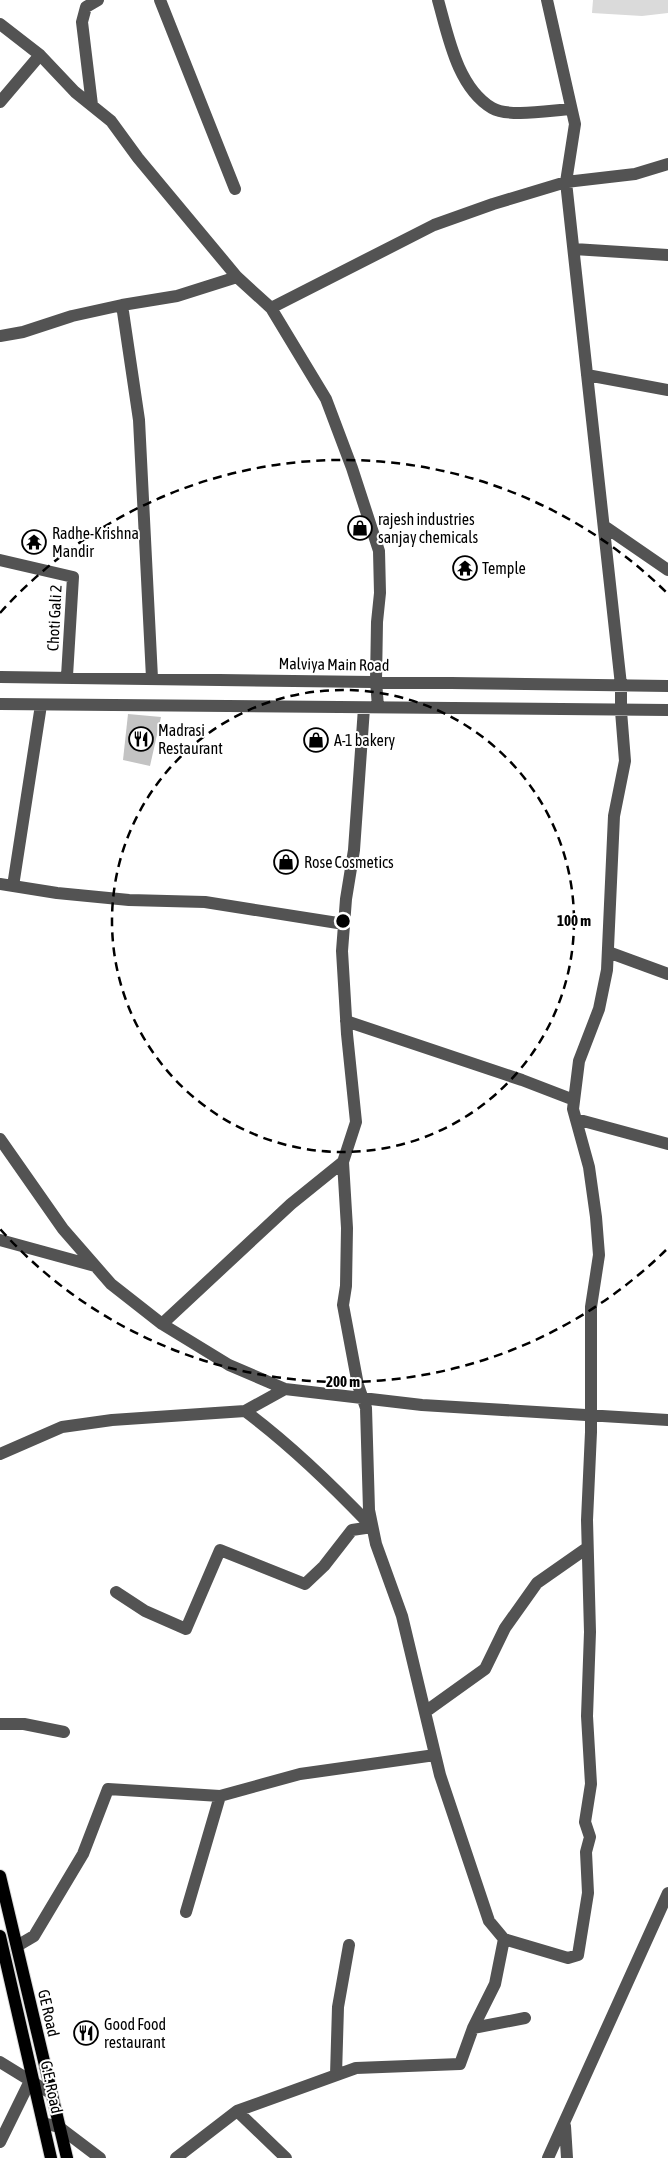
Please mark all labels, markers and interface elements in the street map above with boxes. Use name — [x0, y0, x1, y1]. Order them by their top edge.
place label: rajesh industries sanjay chemicals — [378, 510, 478, 547]
shop icon: rajesh industries sanjay chemicals — [347, 515, 373, 541]
place label: Radhe-Krishna Mandir — [52, 524, 139, 560]
temple icon: Radhe-Krishna Mandir — [21, 529, 47, 555]
temple icon: Temple — [452, 555, 478, 581]
place label: Temple — [482, 559, 526, 578]
street label: Choti Gali 2 — [43, 584, 65, 652]
street label: Malviya Main Road — [278, 654, 390, 675]
place label: Madrasi Restaurant — [158, 721, 223, 757]
restaurant icon: Madrasi Restaurant — [128, 726, 154, 752]
shop icon: A-1 bakery — [303, 727, 329, 753]
place label: A-1 bakery — [334, 731, 395, 750]
shop icon: Rose Cosmetics — [273, 849, 299, 875]
place label: Rose Cosmetics — [304, 853, 394, 871]
centre of rings — [334, 912, 352, 930]
text: 100 m — [557, 912, 591, 929]
text: 200 m — [326, 1373, 360, 1390]
street label: GE Road — [35, 1988, 63, 2038]
place label: Good Food restaurant — [104, 2015, 166, 2051]
restaurant icon: Good Food restaurant — [73, 2020, 99, 2046]
street label: G.E. Road — [38, 2059, 66, 2115]

